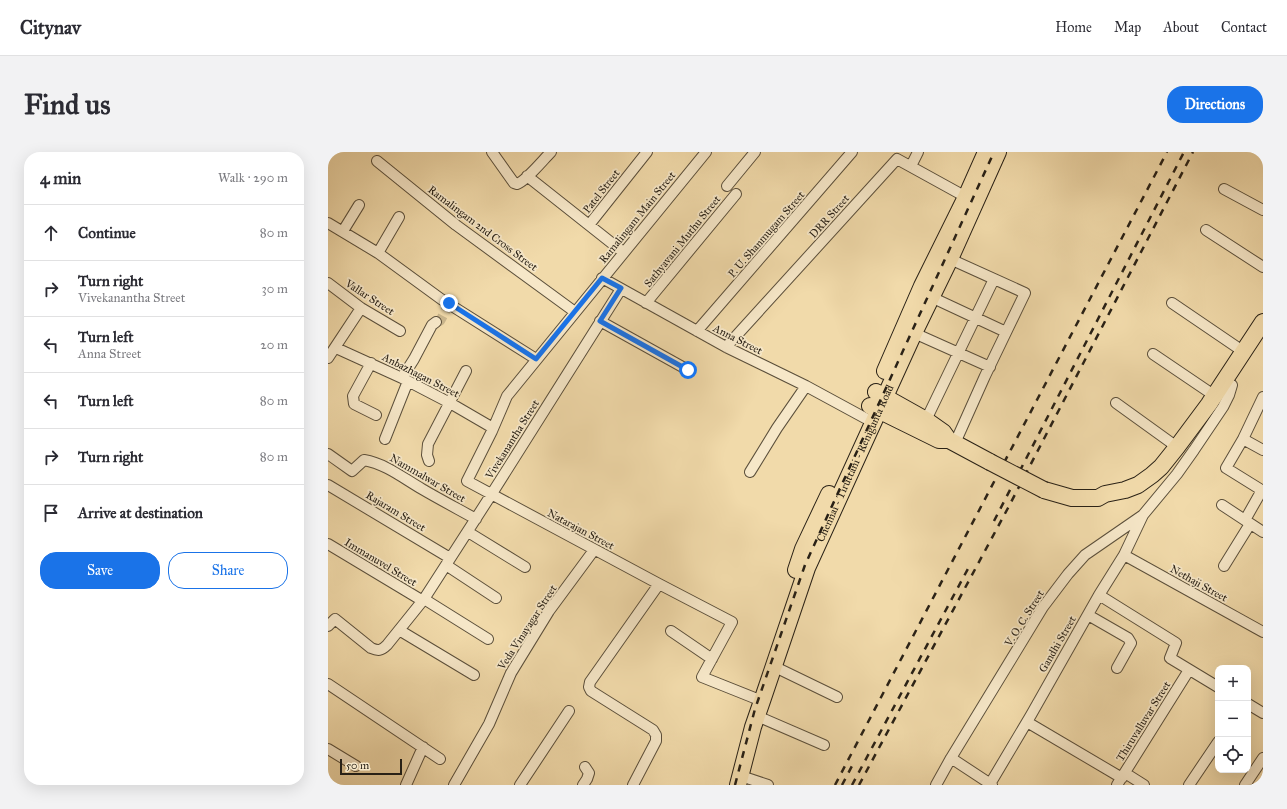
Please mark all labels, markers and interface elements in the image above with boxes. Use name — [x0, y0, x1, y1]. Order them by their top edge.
text: Citynav — [20, 16, 81, 39]
text: Home — [1055, 19, 1092, 36]
text: Map — [1114, 19, 1141, 36]
text: About — [1163, 19, 1199, 36]
text: Contact — [1221, 19, 1267, 36]
button: Directions — [1167, 86, 1263, 123]
text: Find us — [24, 87, 110, 122]
street label: Patel Street — [580, 167, 623, 216]
text: 4 min — [40, 168, 81, 189]
street label: Ramalingam Main Street — [596, 169, 678, 266]
text: Walk · 290 m — [218, 170, 288, 186]
street label: Ramalingam 2nd Cross Street — [425, 183, 540, 274]
street label: P. U. Shanmugam Street — [725, 188, 807, 280]
street label: DRR Street — [807, 192, 852, 241]
street label: Sathyavani Muthu Street — [641, 193, 723, 290]
icon: ahead — [40, 222, 62, 244]
text: Continue — [78, 224, 136, 242]
text: 80 m — [260, 225, 288, 241]
text: Turn right — [78, 272, 143, 290]
street label: Vallar Street — [342, 276, 397, 318]
icon: right — [40, 278, 62, 300]
text: 30 m — [262, 281, 288, 297]
text: Vivekanantha Street — [78, 290, 185, 306]
route end — [440, 294, 458, 312]
street label: Anna Street — [710, 321, 765, 357]
text: Turn left — [78, 328, 134, 346]
icon: left — [40, 334, 62, 356]
text: 20 m — [260, 337, 288, 353]
text: Anna Street — [78, 346, 141, 362]
street label: Anbazhagan Street — [379, 350, 461, 400]
route start — [679, 361, 697, 379]
street label: Chennai - Tiruttani - Renigunta Road — [814, 382, 897, 544]
icon: left — [40, 390, 62, 412]
text: Turn left — [78, 392, 134, 410]
text: 80 m — [260, 393, 288, 409]
street label: Vivekanantha Street — [482, 397, 542, 482]
icon: right — [40, 446, 62, 468]
text: Turn right — [78, 448, 143, 466]
text: 80 m — [260, 449, 288, 465]
street label: Nammalwar Street — [388, 451, 468, 505]
street label: Rajaram Street — [363, 488, 428, 534]
icon: arrive — [40, 502, 62, 524]
text: Arrive at destination — [78, 504, 203, 522]
street label: Natarajan Street — [545, 506, 617, 553]
street label: Immanuvel Street — [342, 536, 419, 589]
button: Save — [40, 552, 160, 589]
button: Share — [168, 552, 288, 589]
street label: Nethaji Street — [1168, 562, 1230, 605]
street label: Veda Vinayagar Street — [495, 582, 560, 673]
street label: V. O. C. Street — [1001, 588, 1047, 650]
street label: Gandhi Street — [1036, 614, 1079, 675]
map controls — [1215, 665, 1251, 773]
button: + — [1215, 665, 1251, 701]
street label: Thiruvalluvar Street — [1114, 679, 1173, 764]
button: − — [1215, 701, 1251, 737]
button: locate — [1215, 737, 1251, 773]
scale bar — [340, 757, 402, 776]
text: 50 m — [346, 759, 369, 772]

